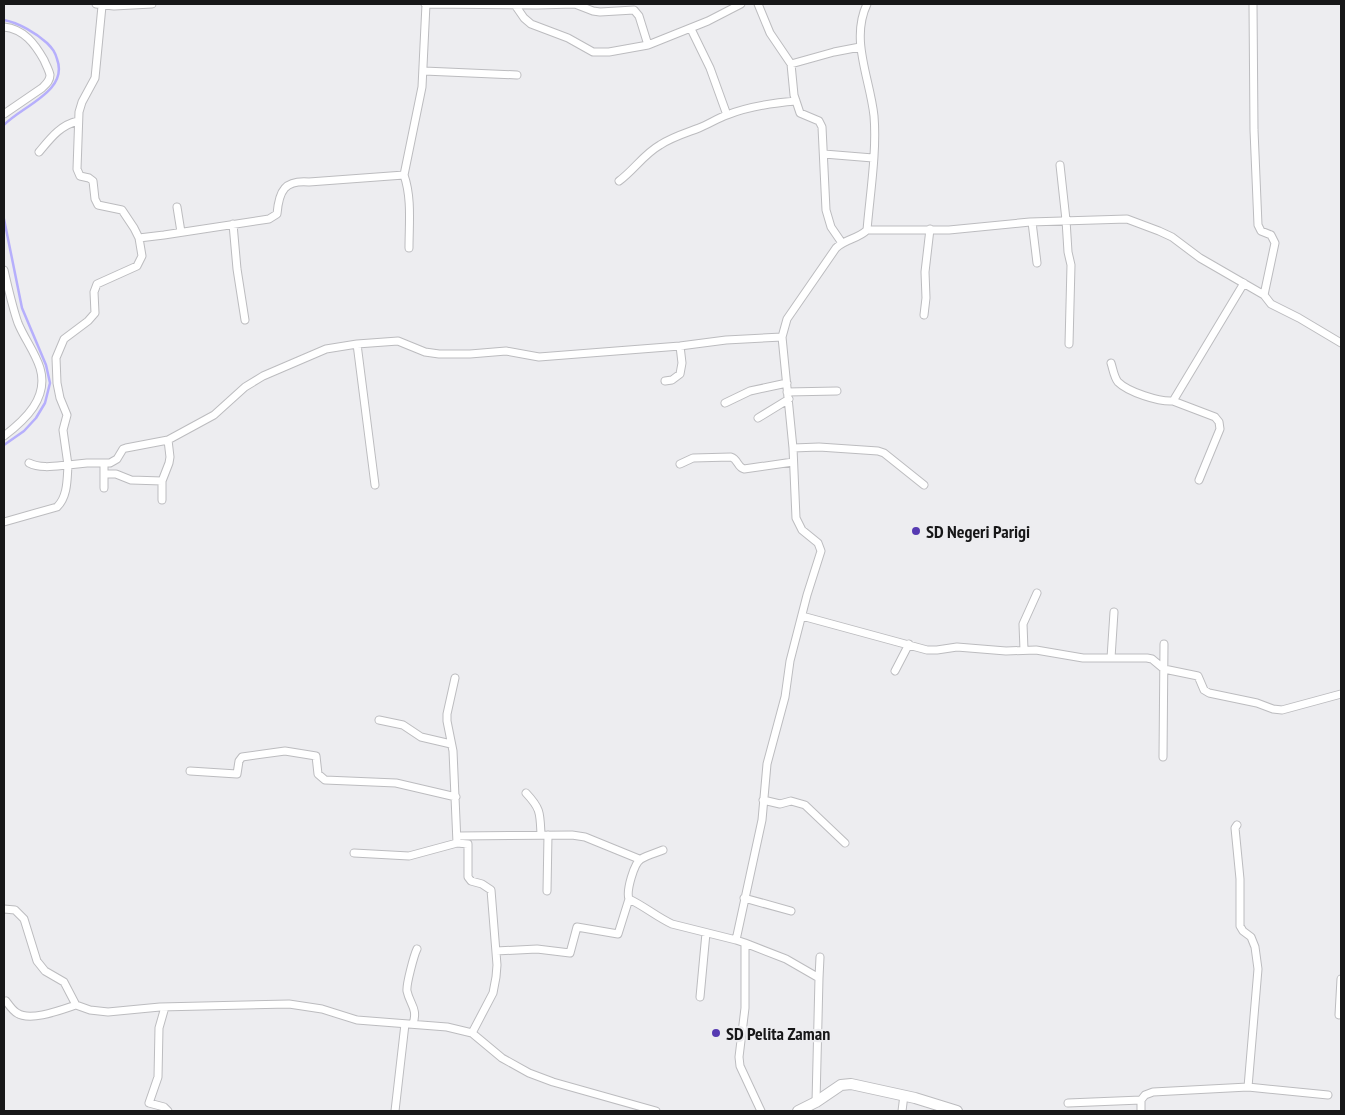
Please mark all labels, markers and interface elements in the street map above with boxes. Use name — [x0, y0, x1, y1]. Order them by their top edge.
place label: SD Negeri Parigi — [926, 520, 1030, 543]
marker: SD Negeri Parigi — [910, 525, 922, 537]
place label: SD Pelita Zaman — [726, 1022, 830, 1045]
marker: SD Pelita Zaman — [710, 1027, 722, 1039]

